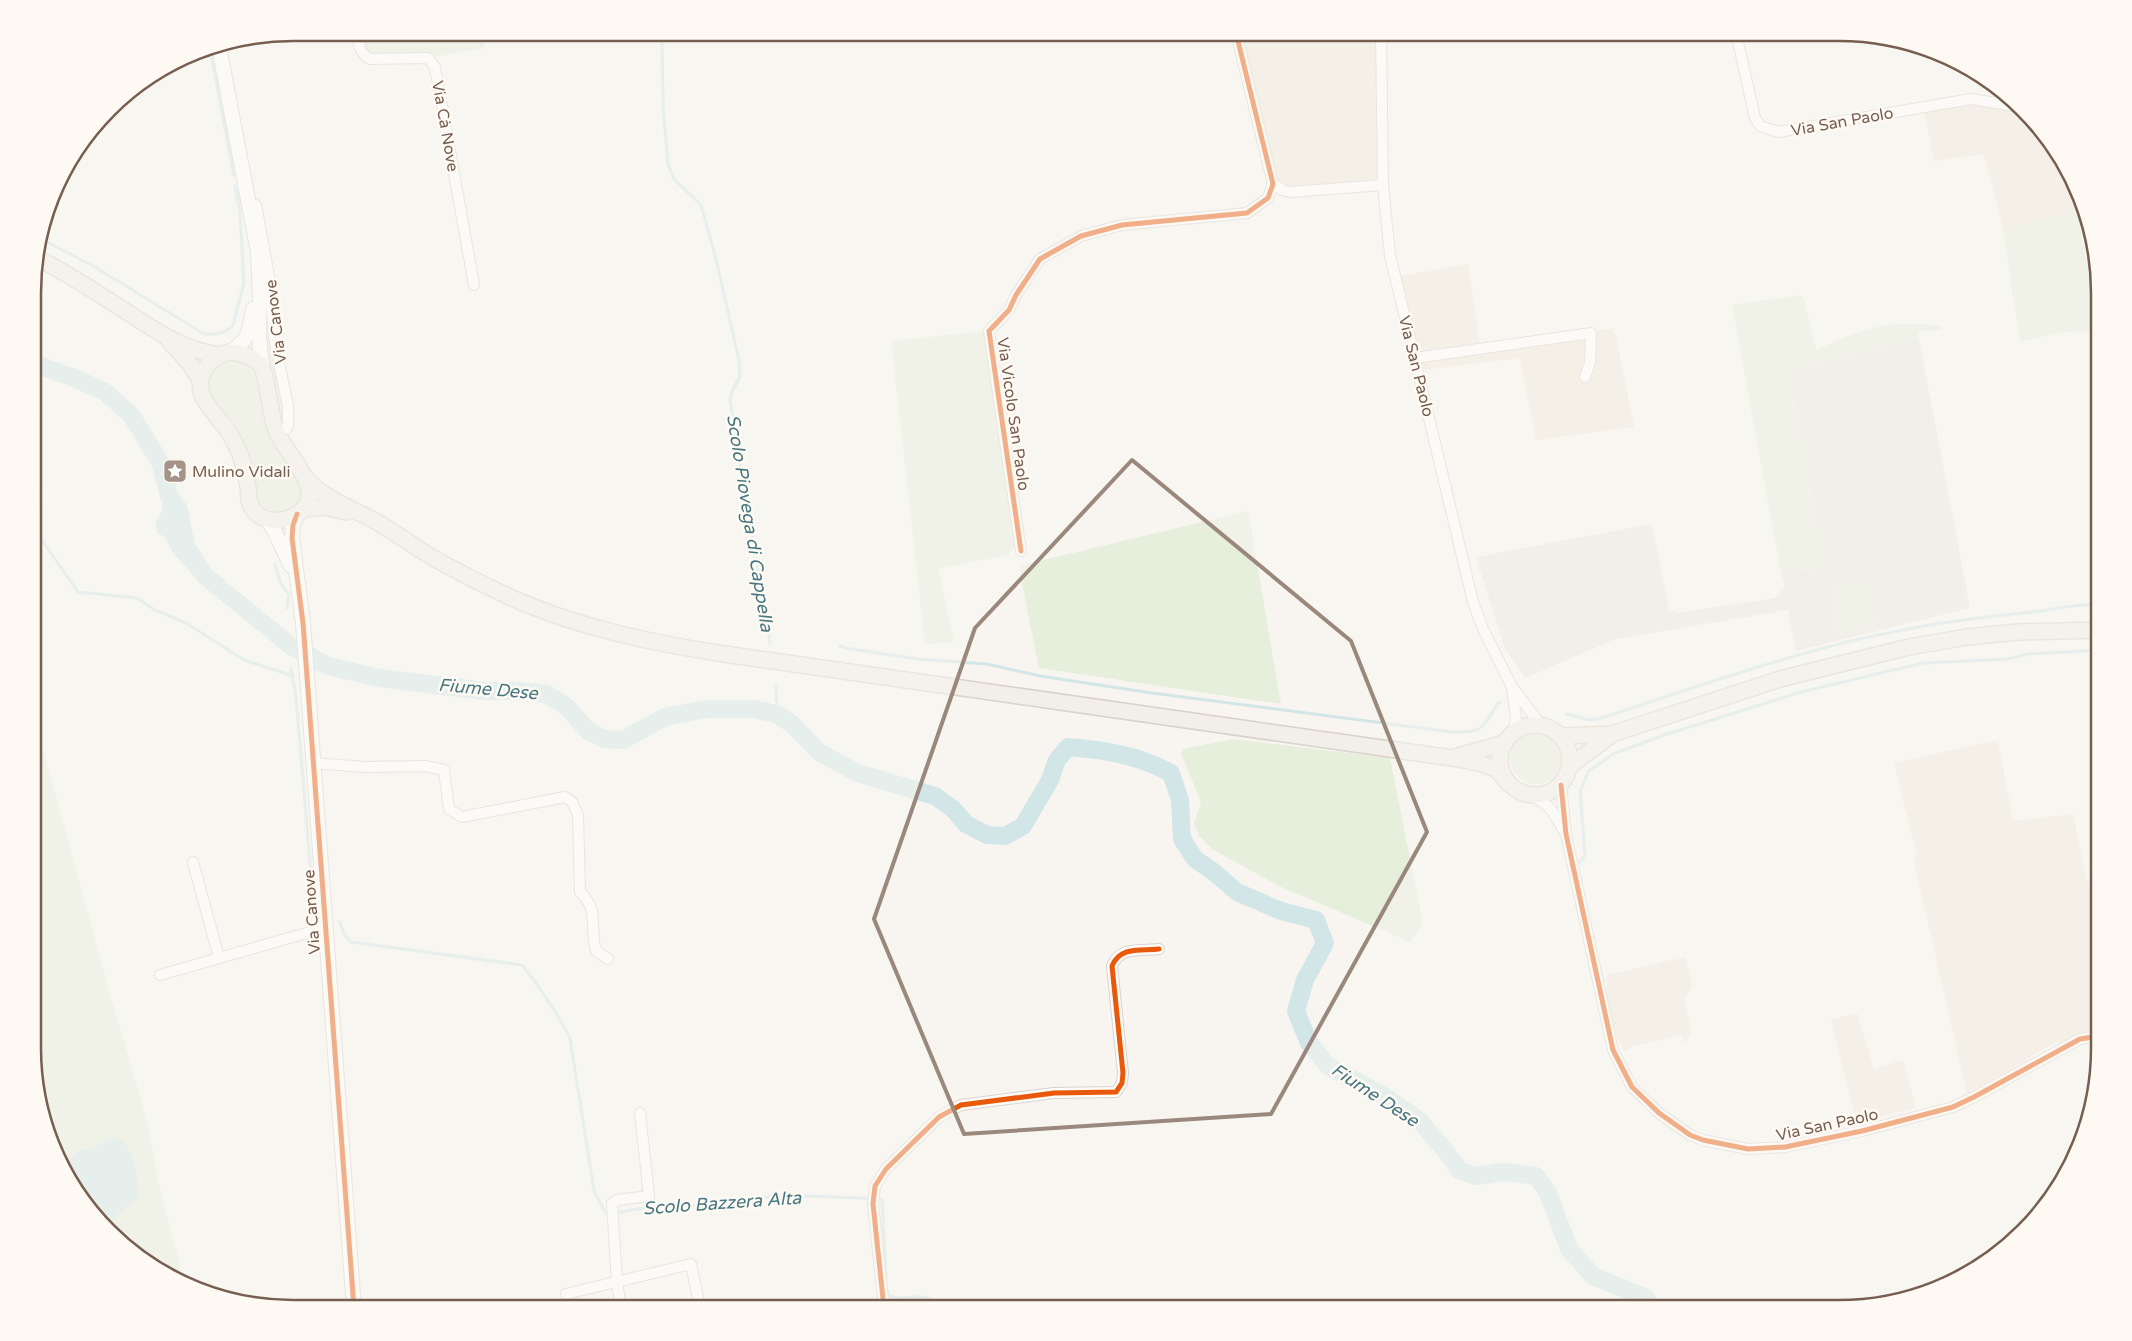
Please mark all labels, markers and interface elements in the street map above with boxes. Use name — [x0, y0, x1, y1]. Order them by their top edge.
street label: Via Cà Nove — [427, 79, 463, 173]
street label: Via San Paolo — [1789, 103, 1895, 141]
street label: Via Canove — [261, 278, 291, 365]
street label: Via San Paolo — [1394, 314, 1438, 419]
street label: Via Vicolo San Paolo — [992, 336, 1034, 492]
water label: Scolo Piovega di Cappella — [722, 413, 778, 634]
place icon: Mulino Vidali — [162, 458, 188, 484]
place label: Mulino Vidali — [192, 462, 291, 482]
water label: Fiume Dese — [437, 674, 539, 704]
street label: Via Canove — [299, 869, 325, 955]
water label: Fiume Dese — [1327, 1059, 1424, 1132]
street label: Via San Paolo — [1774, 1104, 1880, 1146]
water label: Scolo Bazzera Alta — [642, 1186, 803, 1220]

